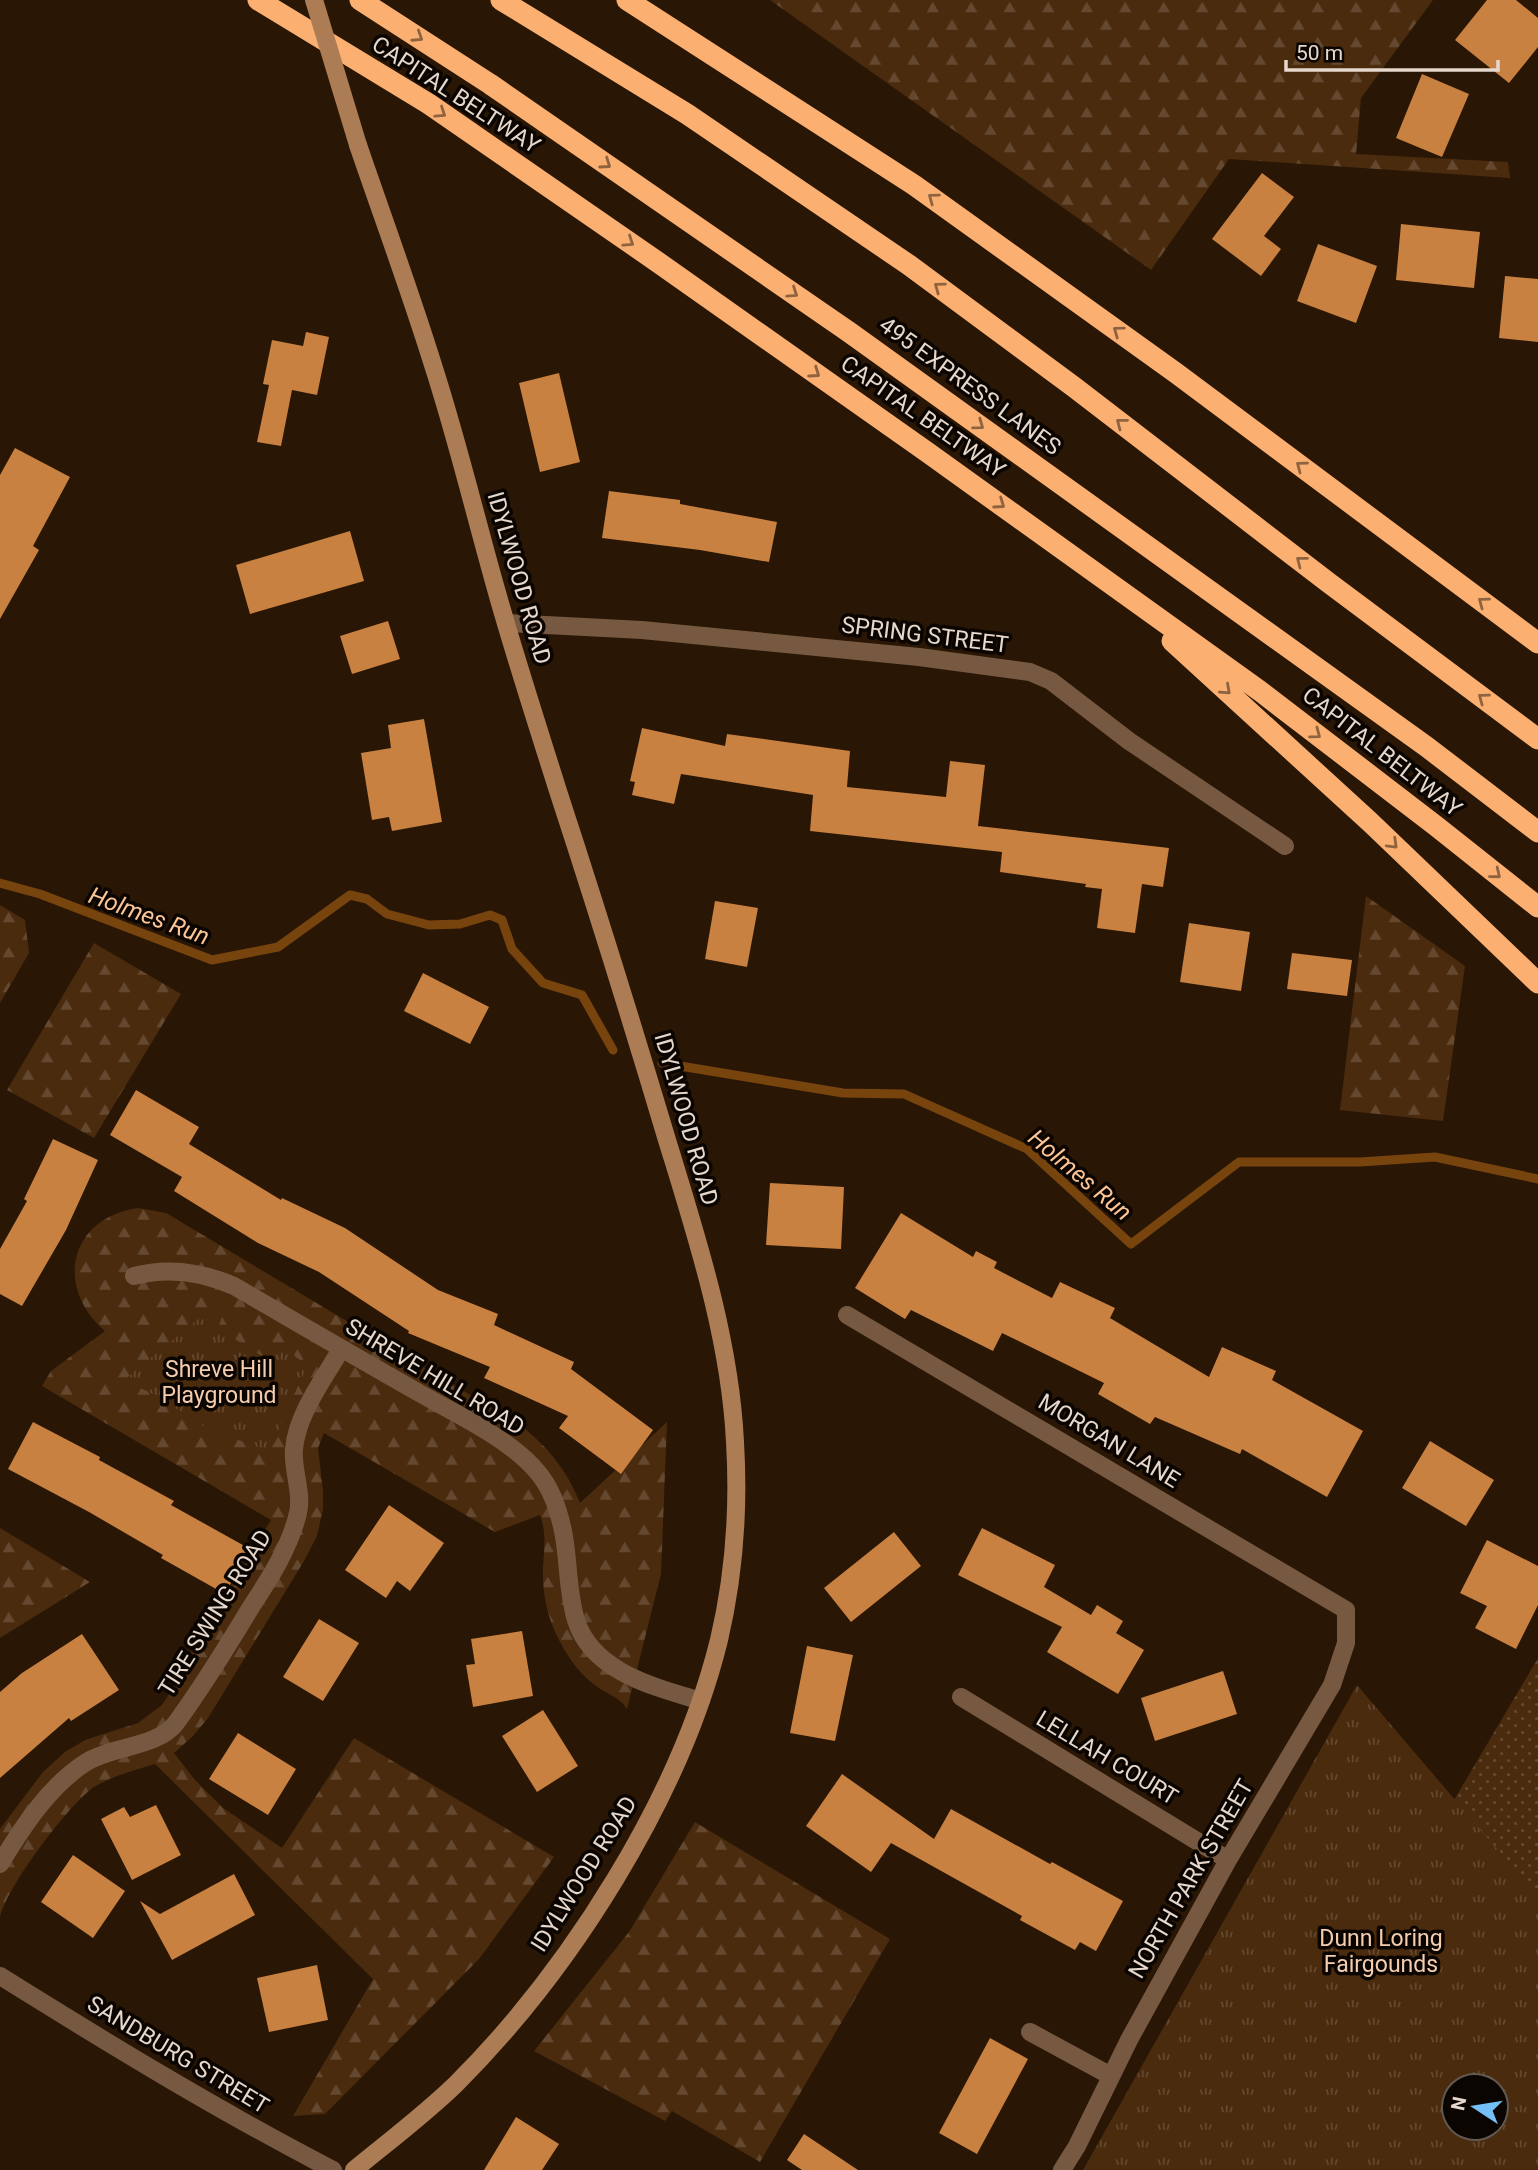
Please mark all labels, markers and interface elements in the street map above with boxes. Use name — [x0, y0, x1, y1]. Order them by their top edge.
one-way arrow — [410, 28, 423, 41]
scale bar — [1286, 28, 1498, 72]
street label: CAPITAL BELTWAY — [367, 31, 545, 159]
text: 50 m — [1296, 41, 1343, 65]
one-way arrow — [433, 105, 446, 117]
one-way arrow — [598, 156, 611, 168]
one-way arrow — [928, 194, 941, 207]
one-way arrow — [621, 234, 634, 247]
one-way arrow — [934, 282, 947, 295]
one-way arrow — [786, 285, 799, 298]
street label: 495 EXPRESS LANES — [874, 311, 1066, 461]
one-way arrow — [1113, 327, 1126, 339]
street label: CAPITAL BELTWAY — [836, 350, 1011, 484]
one-way arrow — [807, 365, 820, 377]
one-way arrow — [971, 417, 984, 429]
one-way arrow — [1116, 418, 1129, 431]
one-way arrow — [1296, 461, 1309, 474]
street label: IDYLWOOD ROAD — [481, 489, 557, 667]
one-way arrow — [992, 496, 1005, 508]
one-way arrow — [1297, 557, 1309, 570]
one-way arrow — [1479, 597, 1491, 610]
street label: SPRING STREET — [840, 611, 1010, 659]
street label: CAPITAL BELTWAY — [1297, 681, 1467, 823]
one-way arrow — [1218, 682, 1231, 694]
one-way arrow — [1479, 693, 1491, 706]
one-way arrow — [1309, 726, 1321, 739]
one-way arrow — [1385, 836, 1398, 849]
one-way arrow — [1488, 865, 1501, 878]
water label: Holmes Run — [85, 881, 213, 951]
street label: IDYLWOOD ROAD — [648, 1030, 724, 1208]
water label: Holmes Run — [1023, 1124, 1137, 1226]
street label: SHREVE HILL ROAD — [341, 1313, 529, 1441]
park label: Shreve Hill Playground — [161, 1356, 277, 1409]
street label: MORGAN LANE — [1033, 1388, 1185, 1494]
street label: TIRE SWING ROAD — [153, 1525, 277, 1701]
street label: LELLAH COURT — [1031, 1705, 1183, 1811]
street label: NORTH PARK STREET — [1123, 1774, 1259, 1983]
street label: IDYLWOOD ROAD — [525, 1791, 643, 1957]
park label: Dunn Loring Fairgounds — [1319, 1925, 1443, 1978]
street label: SANDBURG STREET — [82, 1990, 274, 2120]
north arrow — [1440, 2072, 1510, 2142]
text: N — [1446, 2095, 1472, 2113]

